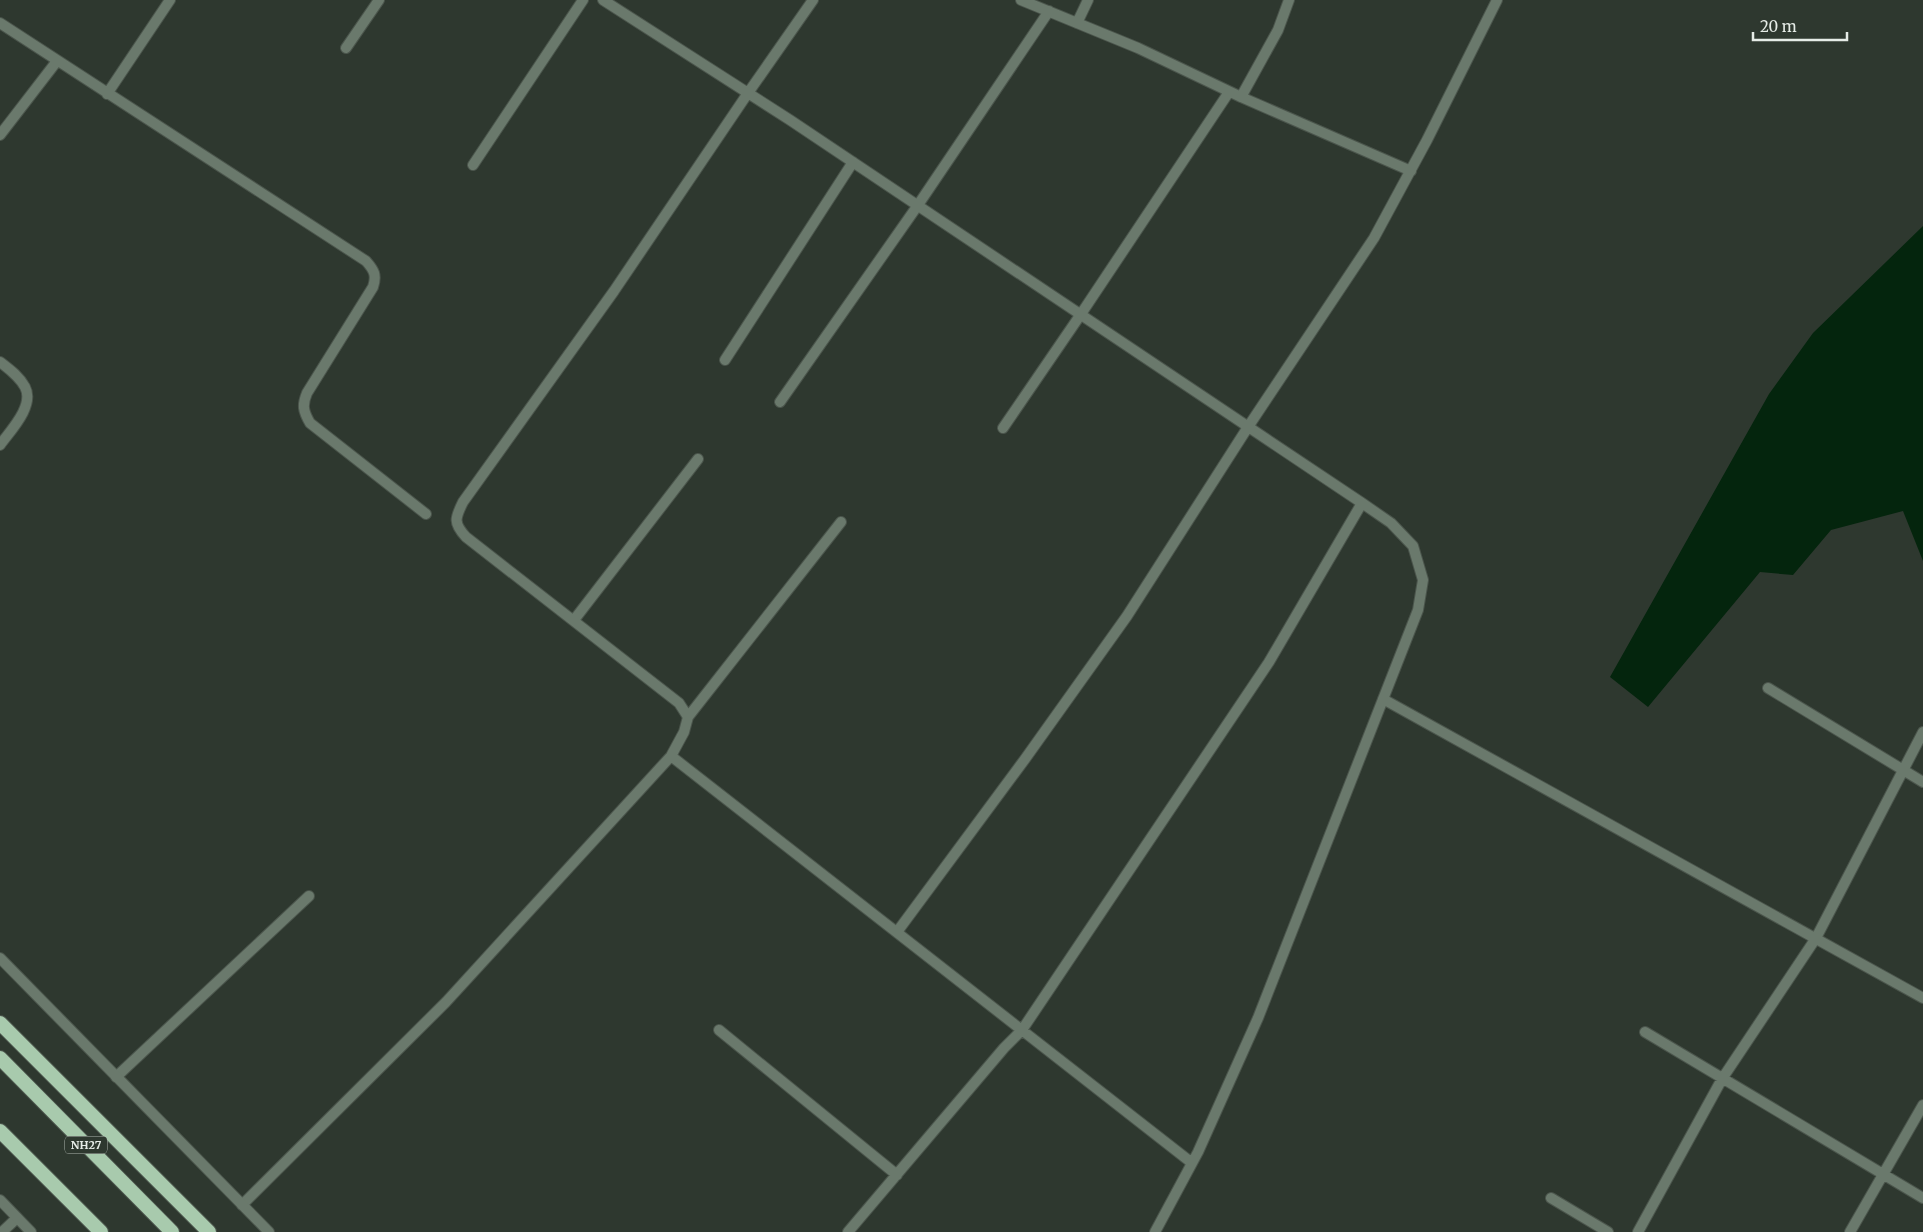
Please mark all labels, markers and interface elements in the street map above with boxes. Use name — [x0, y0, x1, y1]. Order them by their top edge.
scale bar — [1753, 10, 1847, 42]
text: 20 m — [1760, 17, 1797, 36]
road number: NH27 — [65, 1136, 107, 1154]

